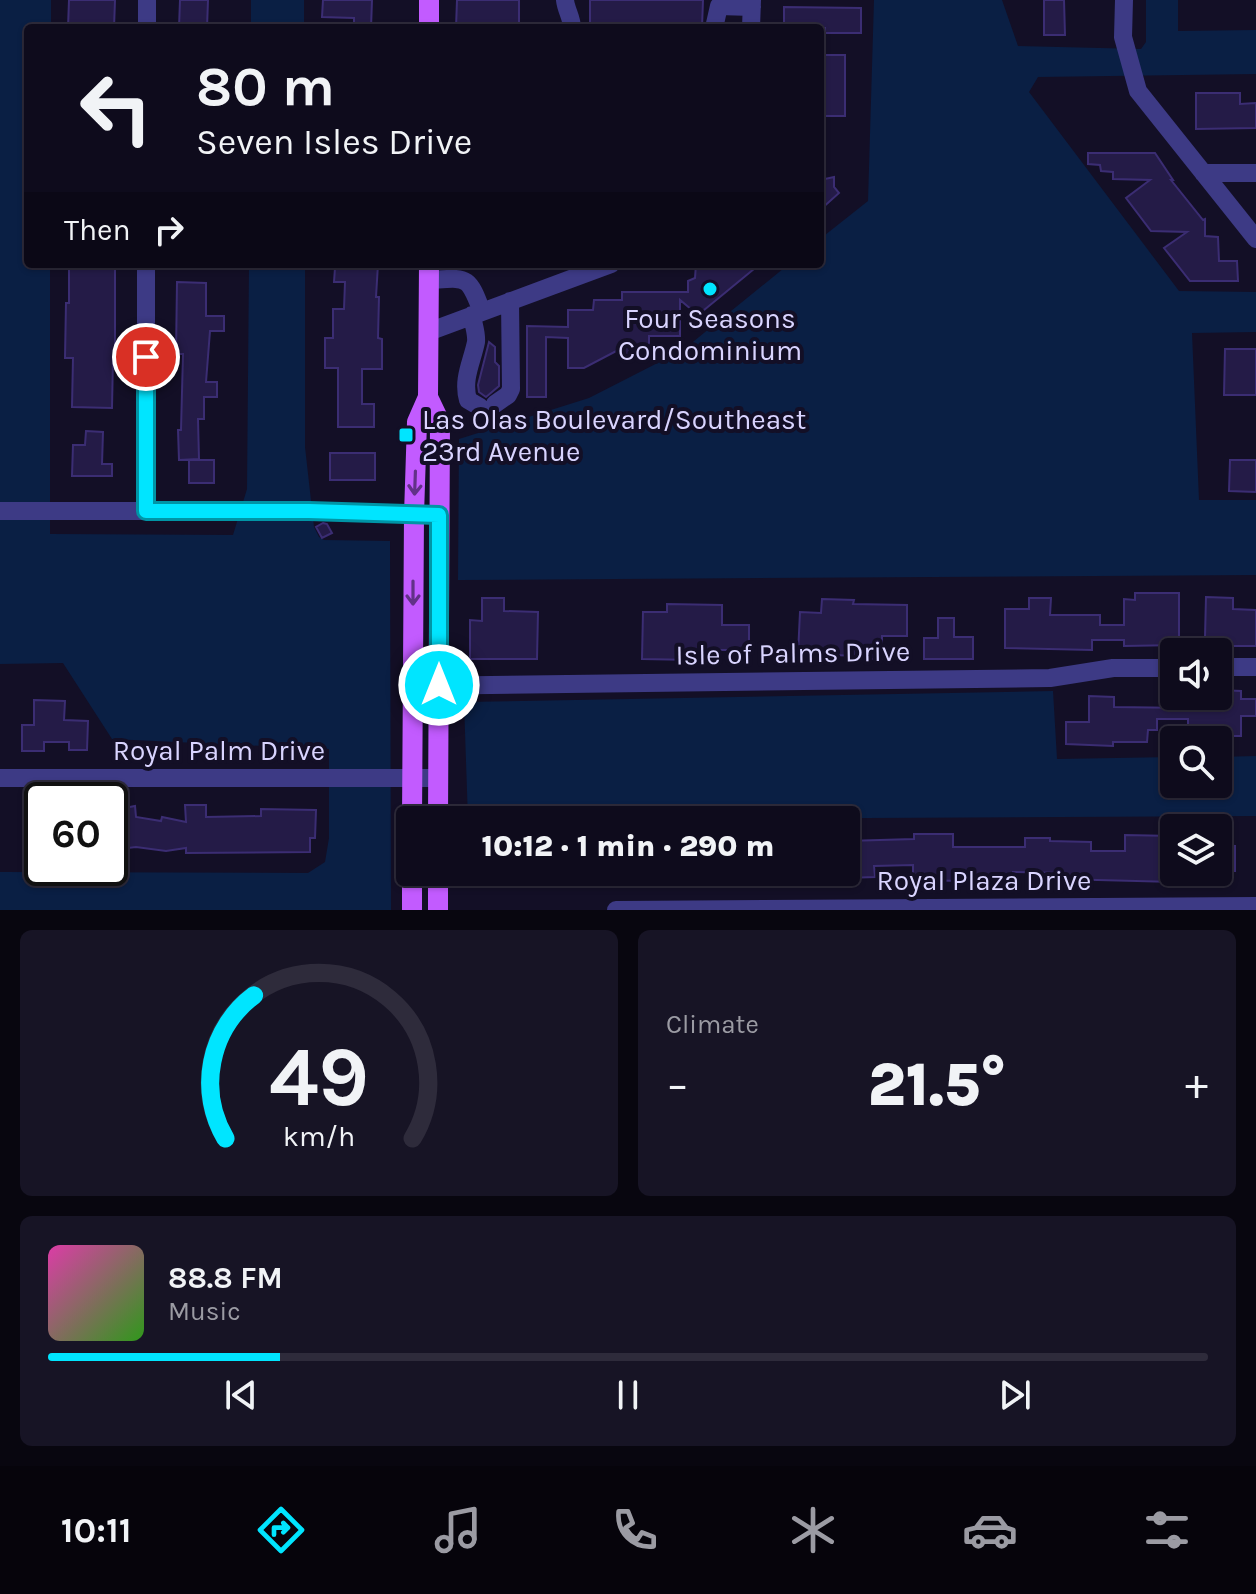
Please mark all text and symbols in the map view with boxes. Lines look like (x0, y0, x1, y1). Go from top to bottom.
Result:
text: 80 m (196, 54, 335, 119)
icon: left (64, 56, 168, 160)
text: Seven Isles Drive (196, 121, 472, 163)
icon: right (147, 208, 191, 252)
text: Then (64, 212, 131, 248)
marker: Four Seasons Condominium (701, 280, 719, 298)
place label: Four Seasons Condominium (618, 302, 802, 367)
pin (112, 323, 180, 391)
icon: arrive (124, 335, 168, 379)
place label: Las Olas Boulevard/Southeast 23rd Avenue (422, 403, 806, 468)
marker: Las Olas Boulevard/Southeast 23rd Avenue (397, 426, 415, 444)
one-way arrow (407, 469, 422, 496)
one-way arrow (405, 579, 421, 606)
street label: Isle of Palms Drive (675, 634, 911, 672)
map controls (1160, 638, 1232, 886)
button: sound (1160, 638, 1232, 710)
position arrow (397, 643, 481, 727)
button: search (1160, 726, 1232, 798)
street label: Royal Palm Drive (113, 734, 325, 767)
speed limit sign: 60 (24, 782, 128, 886)
button: layers (1160, 814, 1232, 886)
text: 10:12 · 1 min · 290 m (481, 828, 775, 864)
street label: Royal Plaza Drive (877, 864, 1091, 897)
text: Climate (666, 1009, 759, 1040)
text: 49 (269, 1029, 369, 1126)
text: 21.5° (868, 1050, 1006, 1120)
text: − (666, 1059, 689, 1110)
text: + (1185, 1059, 1208, 1110)
text: km/h (283, 1120, 355, 1153)
text: 88.8 FM (168, 1260, 283, 1296)
text: Music (168, 1296, 241, 1327)
icon: previous (219, 1373, 263, 1417)
icon: pause (606, 1373, 650, 1417)
icon: next (993, 1373, 1037, 1417)
icon: directions (253, 1502, 309, 1558)
icon: music (430, 1502, 486, 1558)
icon: phone (607, 1502, 663, 1558)
icon: climate (785, 1502, 841, 1558)
icon: car (962, 1502, 1018, 1558)
icon: filters (1139, 1502, 1195, 1558)
text: 10:11 (61, 1509, 132, 1551)

